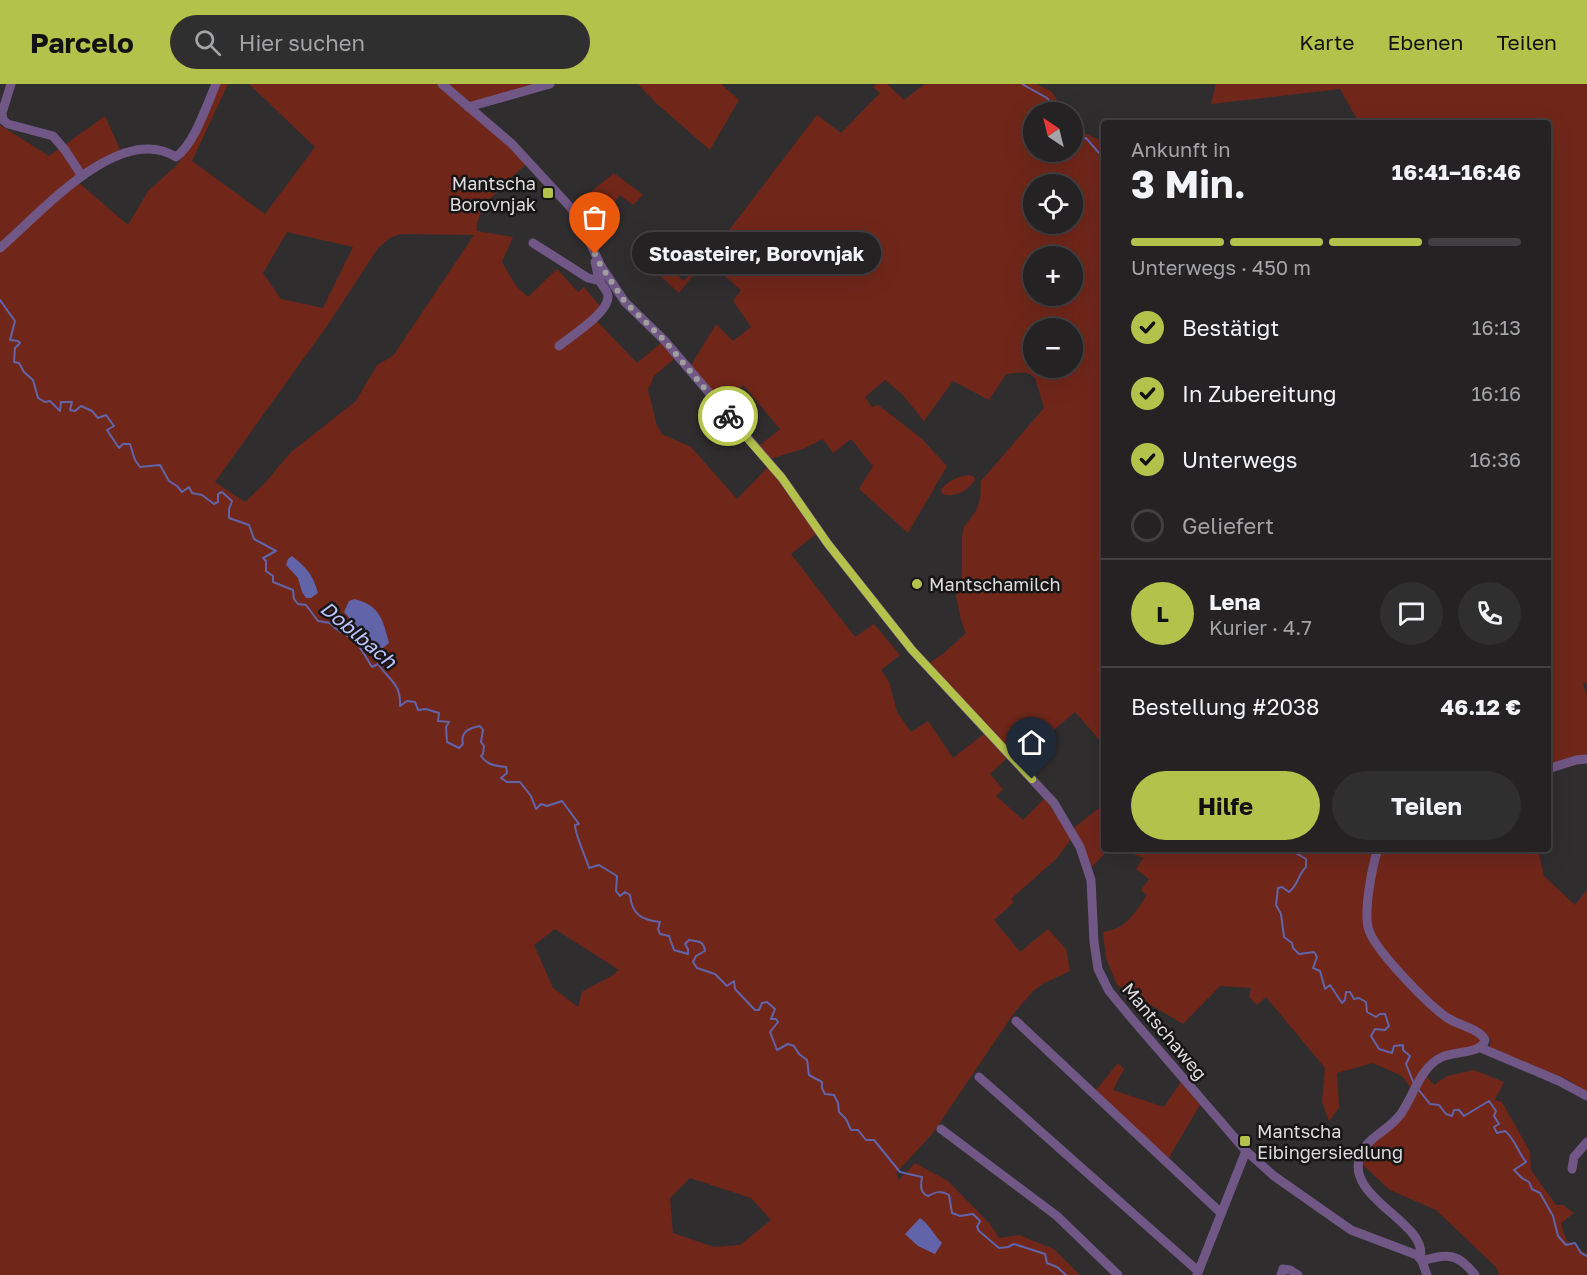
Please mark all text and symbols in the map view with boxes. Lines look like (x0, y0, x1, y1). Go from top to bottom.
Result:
search box (170, 15, 590, 69)
text: Parcelo (30, 26, 134, 59)
icon: search (191, 26, 224, 59)
text: Hier suchen (239, 29, 365, 56)
text: Karte (1299, 29, 1355, 55)
text: Ebenen (1388, 29, 1463, 55)
text: Teilen (1496, 29, 1557, 55)
north arrow (1023, 102, 1083, 162)
map controls (1023, 102, 1083, 378)
text: Ankunft in (1131, 137, 1231, 161)
text: 16:41–16:46 (1392, 158, 1521, 185)
text: 3 Min. (1131, 160, 1246, 207)
place label: Mantscha Borovnjak (450, 172, 536, 215)
button: locate (1023, 174, 1083, 234)
marker: Mantscha Borovnjak (541, 186, 555, 200)
pin (569, 192, 620, 254)
icon: bag (578, 201, 611, 234)
callout: Stoasteirer, Borovnjak (631, 233, 880, 275)
text: Stoasteirer, Borovnjak (649, 241, 864, 265)
button: + (1023, 246, 1083, 306)
text: Unterwegs · 450 m (1131, 255, 1311, 279)
icon: check (1131, 311, 1164, 344)
text: Bestätigt (1182, 314, 1279, 341)
text: 16:13 (1472, 315, 1521, 339)
button: − (1023, 318, 1083, 378)
icon: check (1131, 377, 1164, 410)
text: In Zubereitung (1182, 380, 1337, 407)
text: 16:16 (1471, 381, 1521, 405)
courier (698, 386, 758, 446)
icon: bike (712, 400, 745, 433)
icon: check (1131, 443, 1164, 476)
text: Unterwegs (1182, 446, 1298, 473)
text: 16:36 (1469, 447, 1521, 471)
text: Geliefert (1182, 512, 1274, 539)
place label: Mantschamilch (929, 573, 1061, 595)
marker: Mantschamilch (910, 577, 924, 591)
button: chat (1380, 582, 1443, 645)
button: phone (1458, 582, 1521, 645)
text: Lena (1209, 588, 1261, 615)
water label: Doblbach (316, 595, 402, 673)
text: L (1156, 600, 1169, 627)
text: Kurier · 4.7 (1209, 615, 1312, 639)
text: Bestellung #2038 (1131, 693, 1319, 720)
text: 46.12 € (1440, 693, 1521, 720)
pin (1006, 717, 1057, 779)
icon: home (1015, 726, 1048, 759)
button: Hilfe (1131, 771, 1320, 840)
button: Teilen (1332, 771, 1521, 840)
street label: Mantschaweg (1118, 978, 1212, 1084)
place label: Mantscha Eibingersiedlung (1257, 1120, 1403, 1163)
marker: Mantscha Eibingersiedlung (1238, 1134, 1252, 1148)

